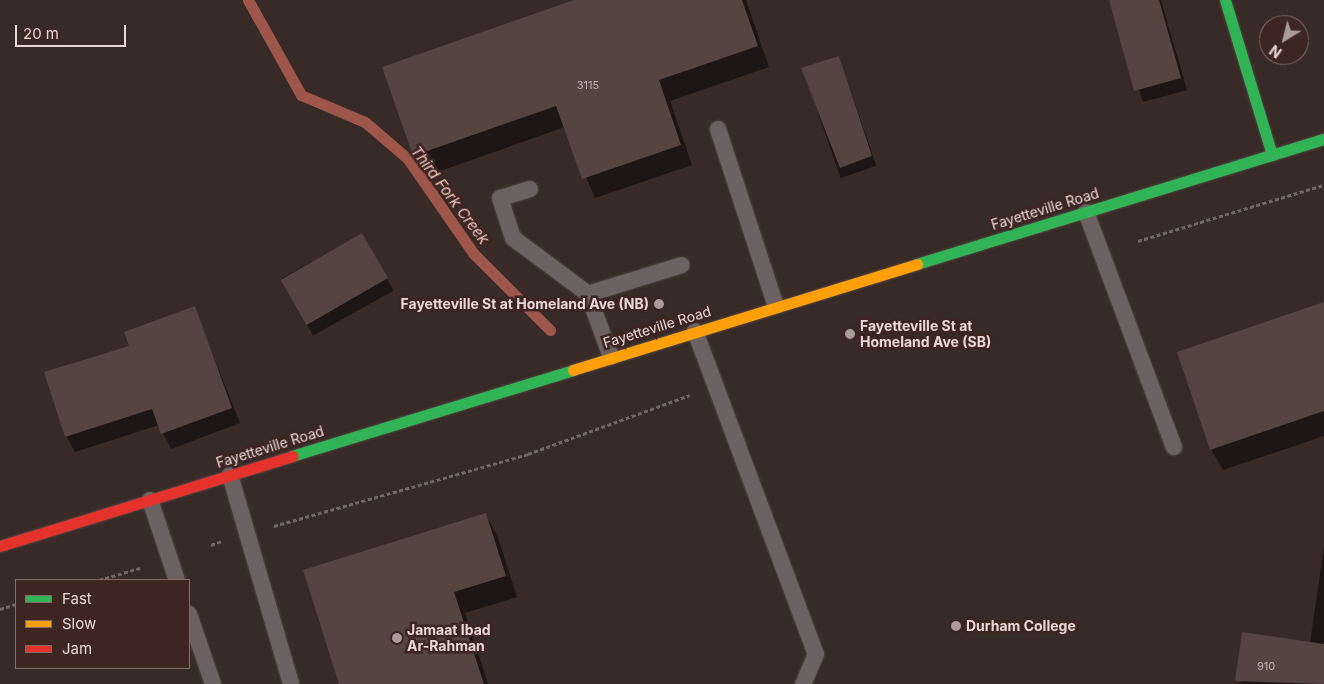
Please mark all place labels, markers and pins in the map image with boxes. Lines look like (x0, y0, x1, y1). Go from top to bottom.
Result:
place label: Fayetteville St at Homeland Ave (NB) (401, 296, 649, 312)
marker: Fayetteville St at Homeland Ave (NB) (653, 298, 665, 310)
place label: Fayetteville St at Homeland Ave (SB) (860, 318, 991, 351)
marker: Fayetteville St at Homeland Ave (SB) (844, 328, 856, 340)
place label: Durham College (966, 618, 1076, 634)
marker: Durham College (950, 620, 962, 632)
place label: Jamaat Ibad Ar-Rahman (407, 622, 491, 654)
marker: Jamaat Ibad Ar-Rahman (391, 632, 403, 644)

